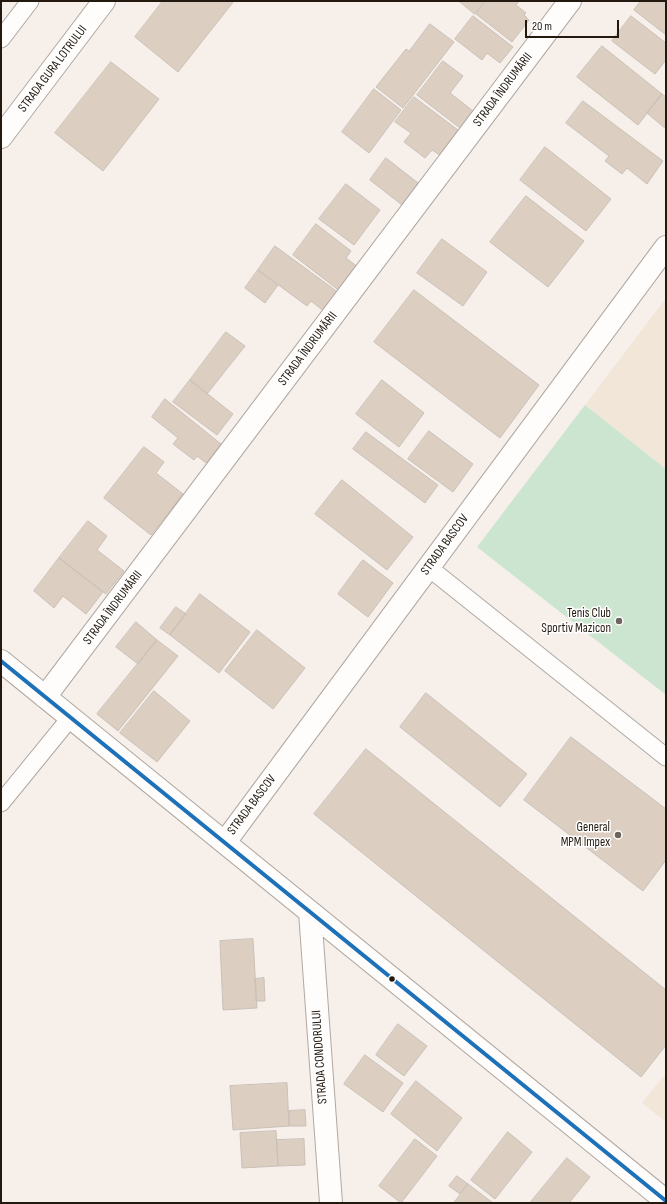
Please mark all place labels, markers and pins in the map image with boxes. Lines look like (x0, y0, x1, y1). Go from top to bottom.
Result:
place label: Tenis Club Sportiv Mazicon (541, 606, 611, 637)
marker: Tenis Club Sportiv Mazicon (614, 616, 624, 626)
place label: General MPM Impex (561, 820, 610, 851)
marker: General MPM Impex (613, 830, 623, 840)
unlabelled marker (387, 974, 397, 984)

